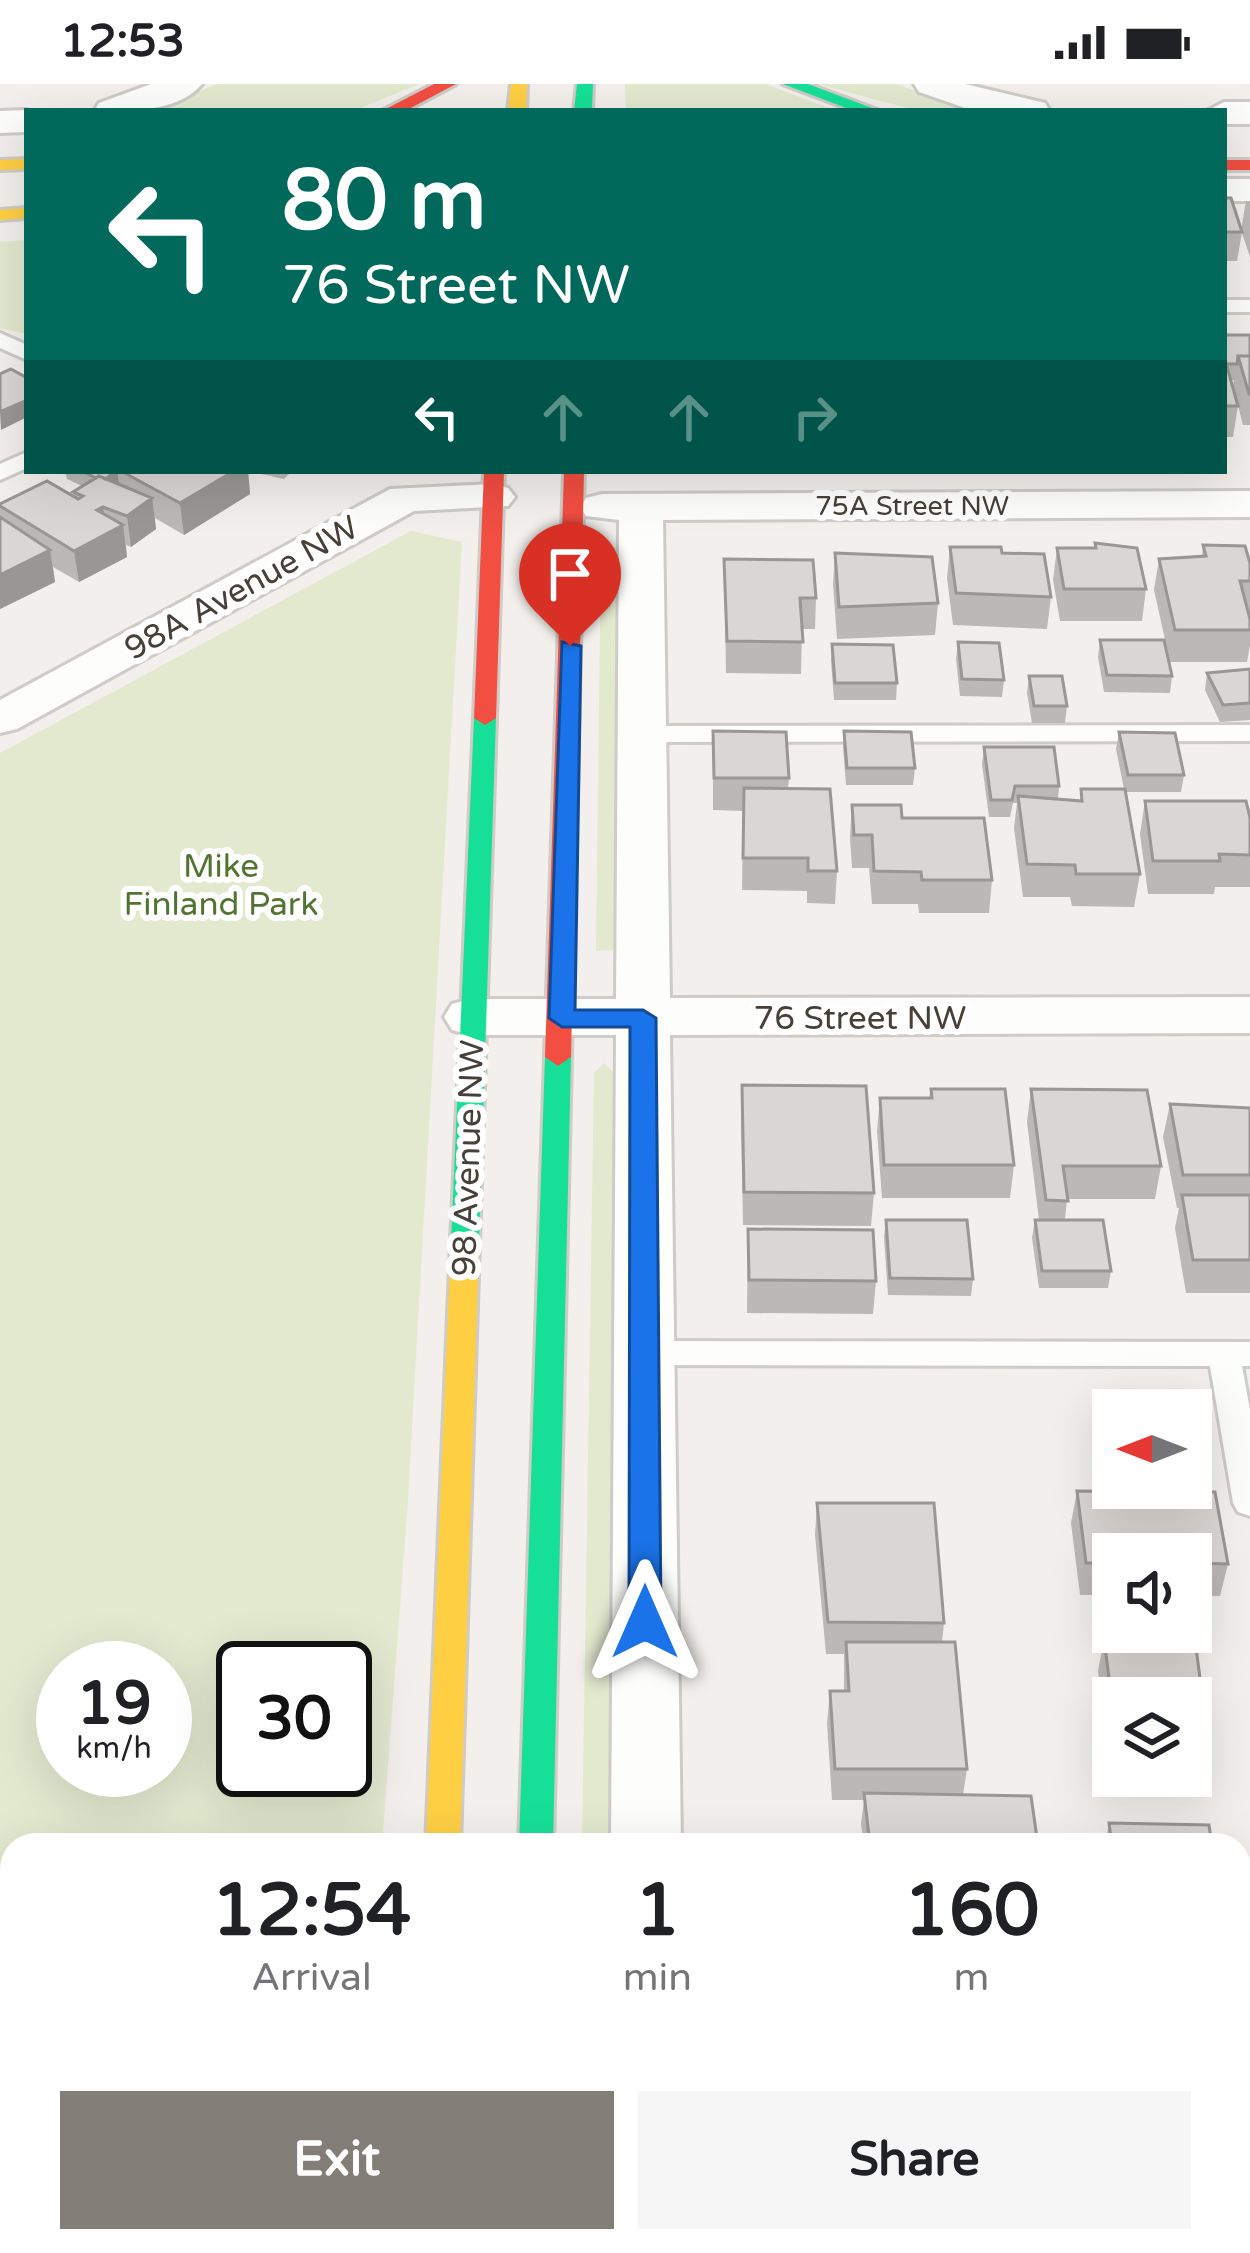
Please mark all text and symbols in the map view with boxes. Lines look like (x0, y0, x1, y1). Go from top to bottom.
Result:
text: 12:53 (60, 15, 185, 69)
text: 80 m (282, 151, 486, 252)
icon: left (84, 156, 240, 312)
text: 76 Street NW (282, 253, 630, 318)
icon: left (404, 384, 470, 450)
icon: ahead (530, 384, 596, 450)
icon: ahead (656, 384, 722, 450)
icon: right (782, 384, 848, 450)
street label: 75A Street NW (815, 490, 1009, 523)
street label: 98A Avenue NW (118, 508, 365, 669)
pin (519, 523, 621, 646)
icon: arrive (537, 541, 603, 607)
park label: Mike Finland Park (124, 847, 318, 924)
street label: 76 Street NW (754, 999, 966, 1038)
street label: 98 Avenue NW (445, 1039, 492, 1277)
north arrow (1092, 1389, 1212, 1509)
map controls (1092, 1389, 1212, 1797)
button: sound (1092, 1533, 1212, 1653)
position arrow (582, 1559, 708, 1685)
speed limit sign: 30 (216, 1641, 372, 1797)
text: 19 (76, 1668, 152, 1740)
button: layers (1092, 1677, 1212, 1797)
text: km/h (76, 1730, 152, 1767)
text: 12:54 (212, 1868, 411, 1955)
text: 1 (635, 1868, 680, 1955)
text: 160 (904, 1868, 1039, 1955)
text: Arrival (251, 1954, 372, 2001)
text: min (623, 1954, 692, 2001)
text: m (954, 1954, 989, 2001)
button: Exit (60, 2091, 614, 2229)
button: Share (638, 2091, 1191, 2229)

